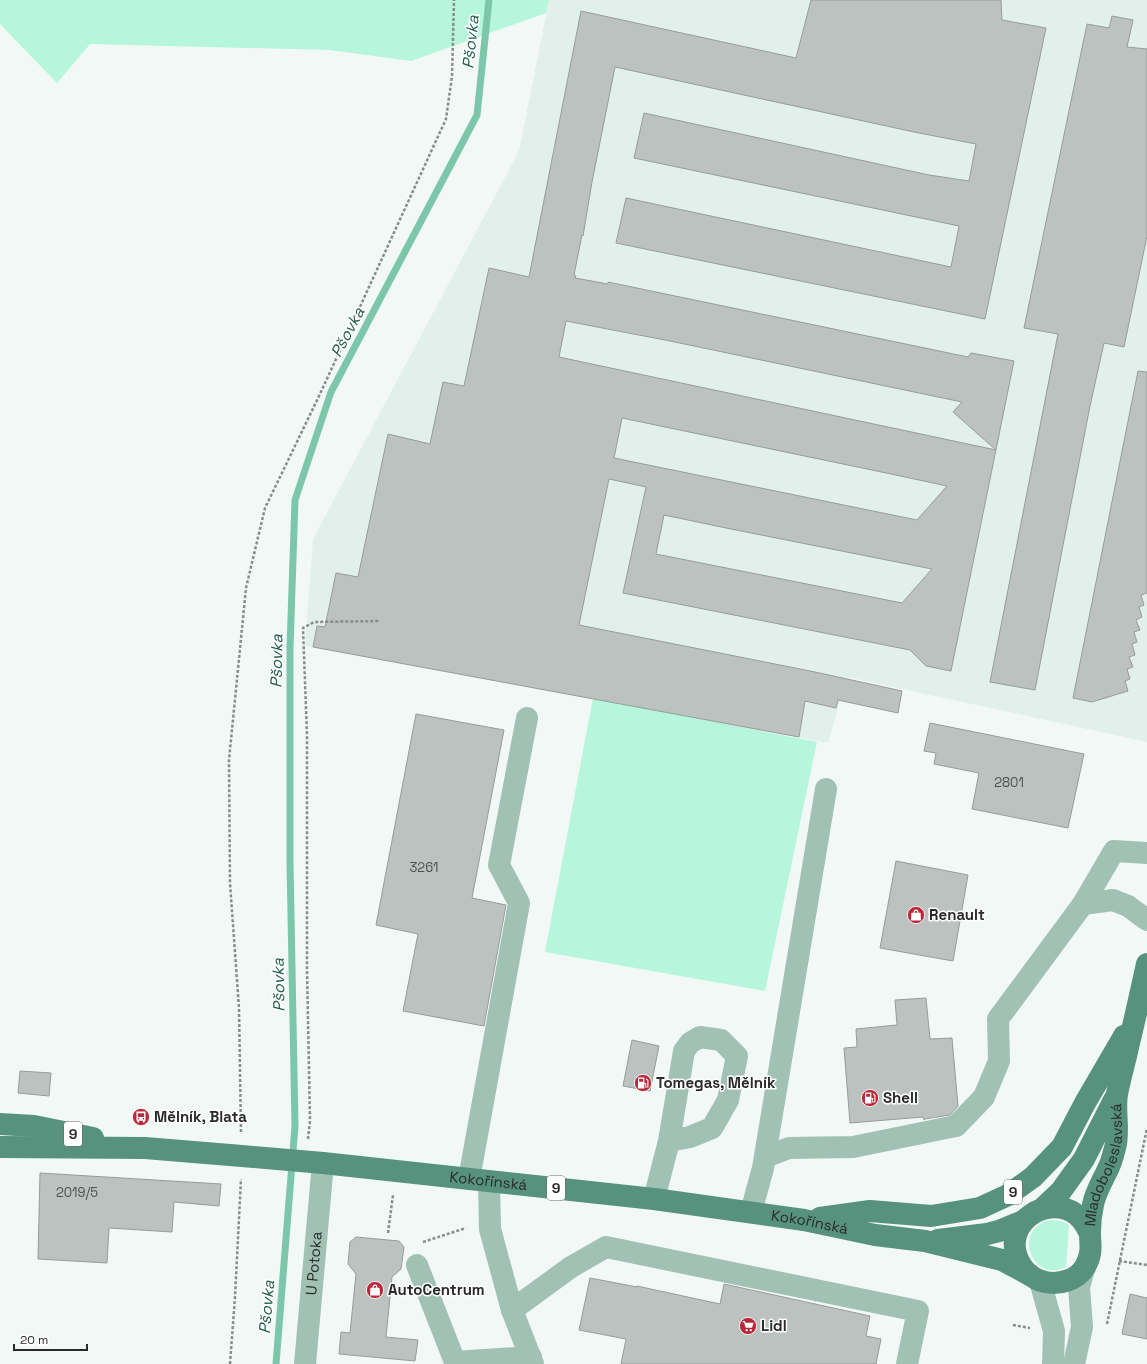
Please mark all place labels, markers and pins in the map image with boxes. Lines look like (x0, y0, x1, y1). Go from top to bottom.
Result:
shop icon: Renault (906, 905, 926, 925)
place label: Renault (929, 905, 985, 924)
fuel station icon: Tomegas, Mělník (633, 1073, 653, 1093)
place label: Tomegas, Mělník (656, 1073, 776, 1092)
fuel station icon: Shell (860, 1088, 880, 1108)
place label: Shell (883, 1088, 918, 1107)
bus stop icon: Mělník, Blata (131, 1107, 151, 1127)
place label: Mělník, Blata (154, 1107, 247, 1126)
shop icon: AutoCentrum (365, 1280, 385, 1300)
place label: AutoCentrum (388, 1280, 485, 1299)
supermarket icon: Lidl (738, 1316, 758, 1336)
place label: Lidl (761, 1316, 787, 1335)

